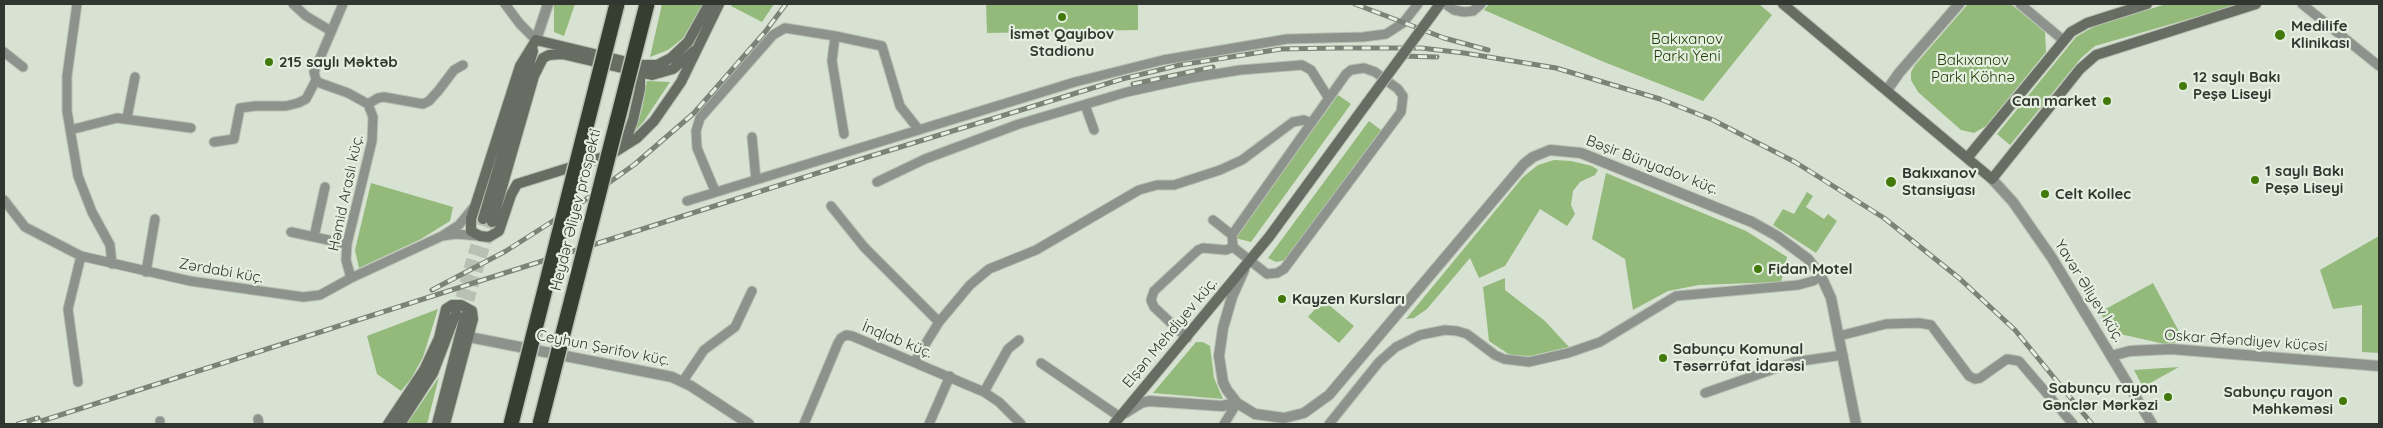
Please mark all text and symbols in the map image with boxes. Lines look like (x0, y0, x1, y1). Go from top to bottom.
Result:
marker: İsmət Qayıbov Stadionu (1056, 11, 1068, 23)
place label: Medilife Klinikası (2291, 17, 2350, 52)
place label: İsmət Qayıbov Stadionu (1010, 25, 1114, 60)
marker: Medilife Klinikası (2273, 28, 2287, 42)
park label: Bakıxanov Parkı Yeni (1651, 30, 1723, 65)
park label: Bakıxanov Parkı Köhnə (1931, 51, 2015, 86)
place label: 215 saylı Məktəb (279, 53, 398, 71)
marker: 215 saylı Məktəb (263, 56, 275, 68)
place label: 12 saylı Bakı Peşə Liseyi (2193, 68, 2280, 103)
marker: 12 saylı Bakı Peşə Liseyi (2177, 80, 2189, 92)
place label: Can market (2012, 92, 2097, 110)
marker: Can market (2101, 95, 2113, 107)
street label: Heydər Əliyev prospekti (547, 127, 605, 293)
street label: Bəşir Bünyadov küç. (1583, 132, 1721, 198)
street label: Həmid Araslı küç. (325, 133, 367, 253)
place label: 1 saylı Bakı Peşə Liseyi (2265, 162, 2344, 197)
place label: Bakıxanov Stansiyası (1902, 164, 1977, 199)
marker: 1 saylı Bakı Peşə Liseyi (2249, 174, 2261, 186)
marker: Bakıxanov Stansiyası (1884, 175, 1898, 189)
place label: Celt Kollec (2055, 185, 2131, 203)
marker: Celt Kollec (2039, 188, 2051, 200)
street label: Yavər Əliyev küç. (2050, 237, 2128, 345)
street label: Zərdabi küç. (178, 255, 264, 287)
place label: Fidan Motel (1768, 260, 1853, 278)
marker: Fidan Motel (1752, 263, 1764, 275)
street label: Elşən Mehdiyev küç. (1119, 274, 1221, 392)
place label: Kayzen Kursları (1292, 290, 1405, 308)
marker: Kayzen Kursları (1276, 293, 1288, 305)
street label: İnqlab küç. (859, 318, 935, 362)
street label: Ceyhun Şərifov küç. (535, 326, 671, 370)
street label: Oskar Əfəndiyev küçəsi (2164, 326, 2328, 356)
place label: Sabunçu Komunal Təsərrüfat İdarəsi (1673, 340, 1805, 375)
marker: Sabunçu Komunal Təsərrüfat İdarəsi (1657, 352, 1669, 364)
place label: Sabunçu rayon Gənclər Mərkəzi (2043, 379, 2158, 414)
place label: Sabunçu rayon Məhkəməsi (2224, 383, 2333, 418)
marker: Sabunçu rayon Gənclər Mərkəzi (2162, 391, 2174, 403)
marker: Sabunçu rayon Məhkəməsi (2337, 395, 2349, 407)

